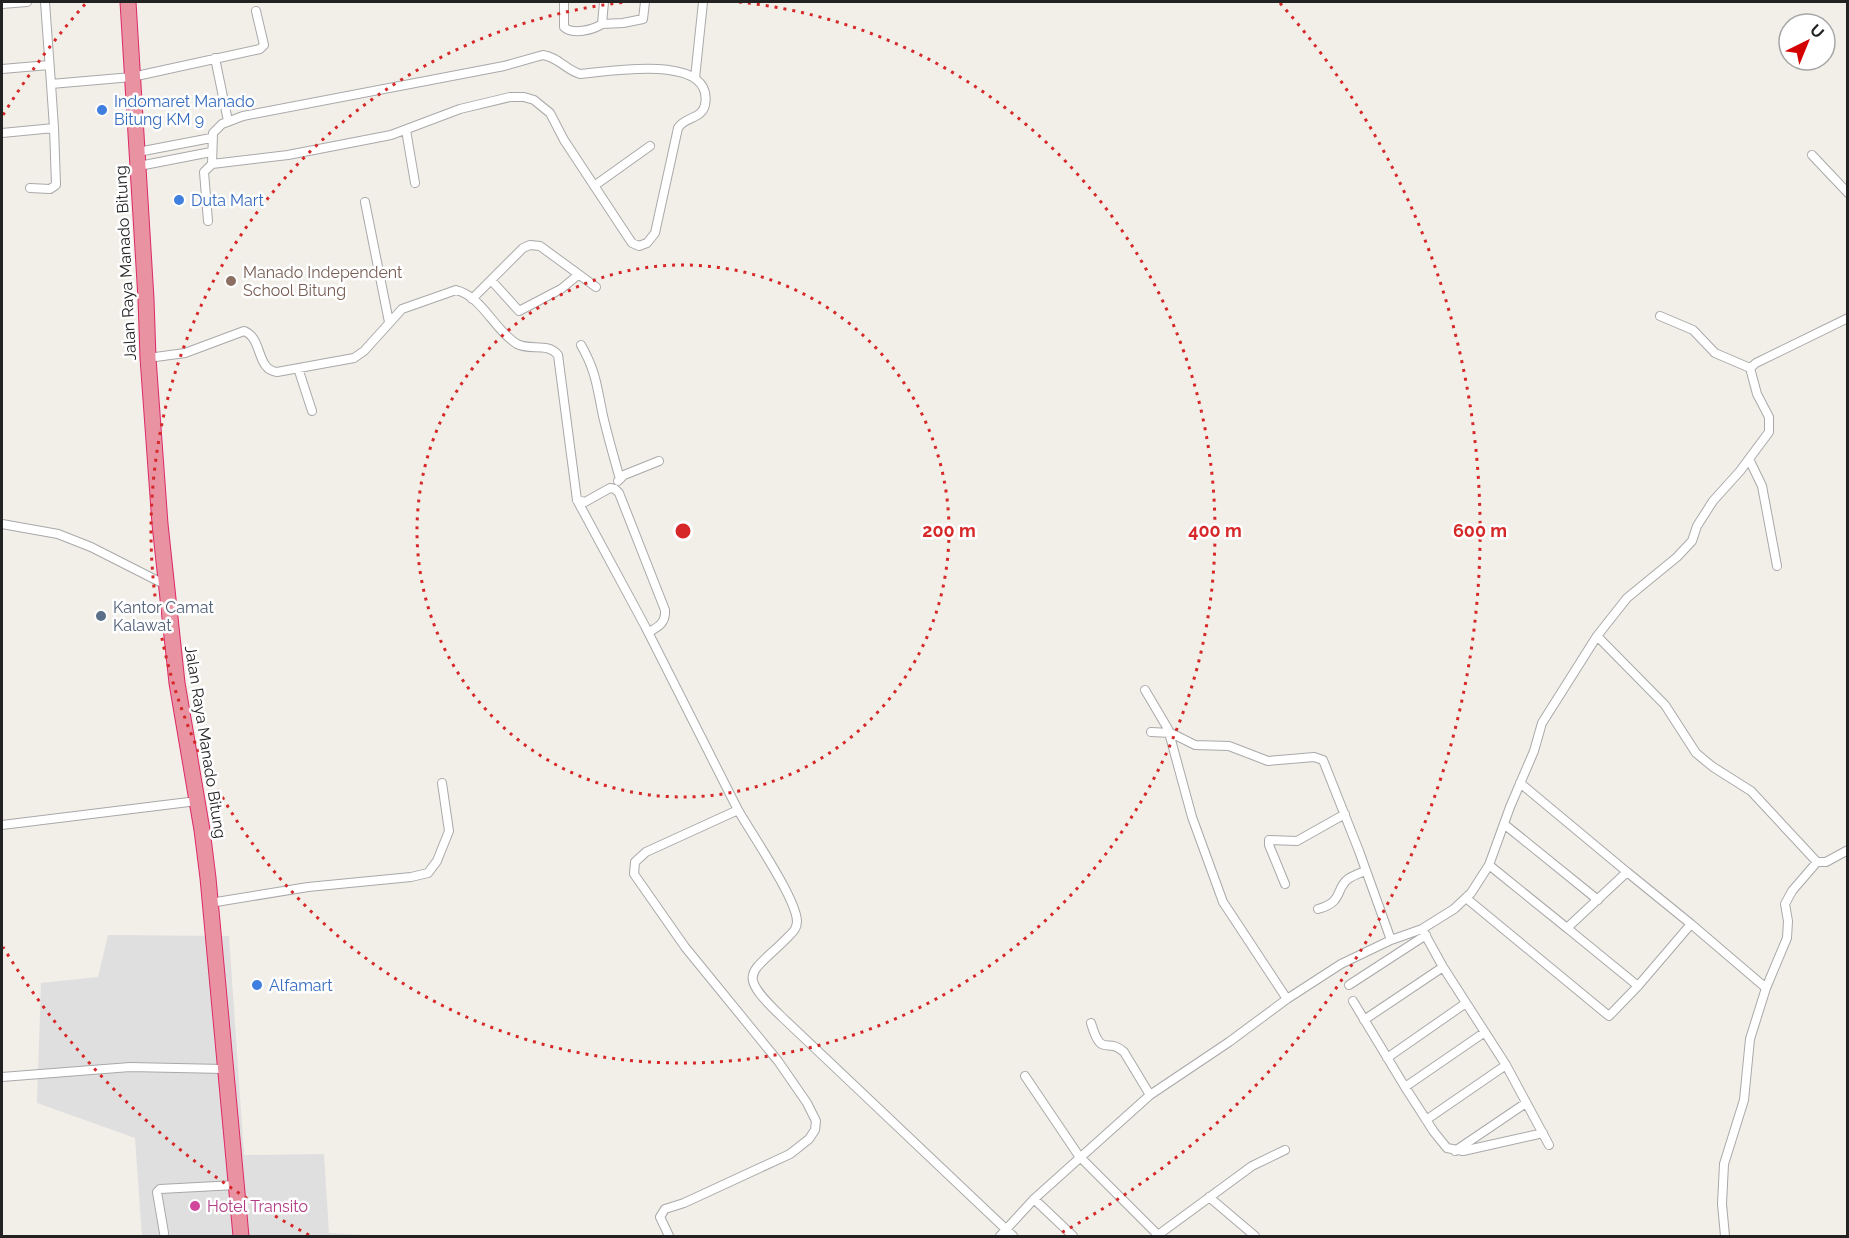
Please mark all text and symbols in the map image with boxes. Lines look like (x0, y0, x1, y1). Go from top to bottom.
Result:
north arrow (1777, 12, 1837, 72)
text: U (1806, 20, 1828, 42)
place label: Indomaret Manado Bitung KM 9 (114, 92, 255, 129)
marker: Indomaret Manado Bitung KM 9 (95, 103, 109, 117)
street label: Jalan Raya Manado Bitung (111, 165, 140, 361)
place label: Duta Mart (191, 191, 264, 210)
marker: Duta Mart (172, 193, 186, 207)
place label: Manado Independent School Bitung (243, 263, 403, 300)
marker: Manado Independent School Bitung (224, 274, 238, 288)
text: 200 m (922, 520, 976, 541)
text: 400 m (1188, 520, 1242, 541)
text: 600 m (1453, 520, 1507, 541)
centre of rings (673, 521, 693, 541)
place label: Kantor Camat Kalawat (113, 598, 214, 635)
marker: Kantor Camat Kalawat (94, 609, 108, 623)
street label: Jalan Raya Manado Bitung (181, 644, 230, 840)
place label: Alfamart (269, 976, 333, 995)
marker: Alfamart (250, 978, 264, 992)
place label: Hotel Transito (207, 1197, 308, 1216)
marker: Hotel Transito (188, 1199, 202, 1213)

